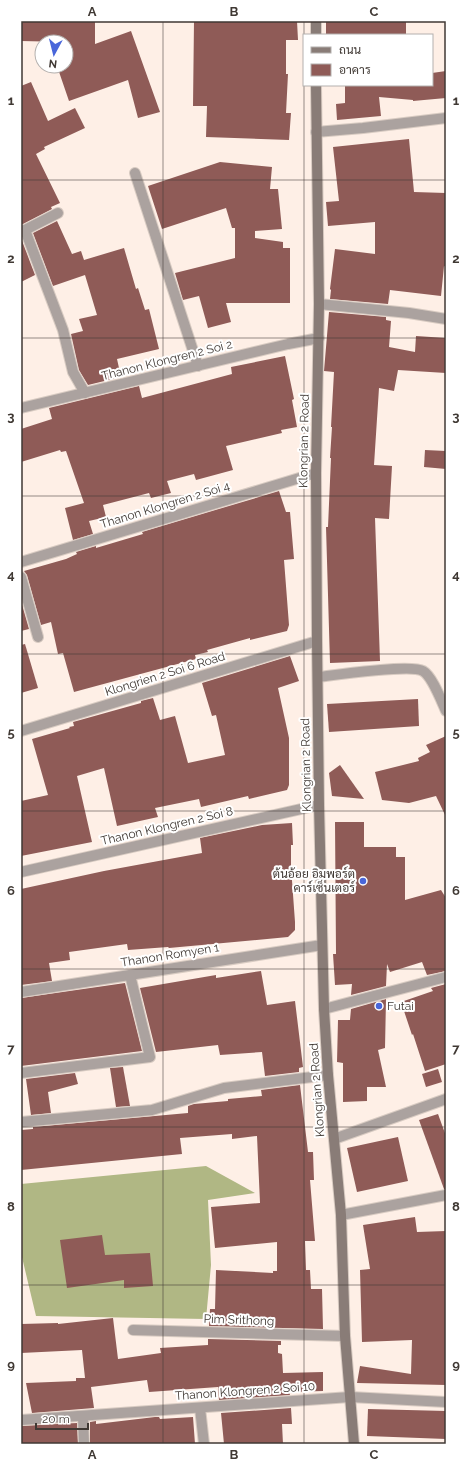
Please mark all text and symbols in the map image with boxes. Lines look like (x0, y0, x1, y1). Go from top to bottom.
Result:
text: A (88, 4, 97, 19)
text: B (230, 4, 239, 19)
text: C (370, 4, 379, 19)
north arrow (34, 34, 74, 74)
legend (303, 34, 433, 86)
text: ถนน (339, 43, 362, 57)
text: N (48, 56, 58, 70)
text: อาคาร (339, 63, 371, 77)
text: 1 (8, 93, 15, 108)
text: 1 (453, 93, 460, 108)
text: 2 (7, 251, 15, 266)
text: 2 (452, 251, 460, 266)
street label: Thanon Klongren 2 Soi 2 (100, 337, 234, 383)
street label: Klongrian 2 Road (296, 394, 312, 488)
text: 3 (7, 409, 15, 424)
text: 3 (452, 409, 460, 424)
street label: Thanon Klongren 2 Soi 4 (99, 478, 232, 531)
text: 4 (7, 567, 15, 582)
text: 4 (452, 567, 460, 582)
street label: Klongrien 2 Soi 6 Road (103, 649, 227, 699)
street label: Klongrian 2 Road (298, 718, 314, 812)
text: 5 (7, 725, 15, 740)
text: 5 (452, 725, 460, 740)
street label: Thanon Klongren 2 Soi 8 (100, 804, 234, 848)
place label: ต้นอ้อย อิมพอร์ต คาร์เซ็นเตอร์ (273, 866, 355, 895)
marker: ต้นอ้อย อิมพอร์ต คาร์เซ็นเตอร์ (358, 876, 368, 886)
text: 6 (7, 883, 15, 898)
text: 6 (452, 883, 460, 898)
street label: Thanon Romyen 1 (120, 940, 220, 970)
place label: Futai (387, 999, 414, 1013)
marker: Futai (374, 1001, 384, 1011)
text: 7 (7, 1041, 15, 1056)
text: 7 (452, 1041, 460, 1056)
street label: Klongrian 2 Road (307, 1043, 327, 1137)
text: 8 (7, 1199, 15, 1214)
text: 8 (452, 1199, 460, 1214)
street label: Pim Srithong (203, 1312, 275, 1328)
text: 9 (7, 1357, 15, 1372)
text: 9 (452, 1357, 460, 1372)
street label: Thanon Klongren 2 Soi 10 (174, 1379, 316, 1403)
scale bar (36, 1405, 88, 1431)
text: 20 m (42, 1412, 70, 1426)
text: A (88, 1447, 97, 1462)
text: B (230, 1447, 239, 1462)
text: C (370, 1447, 379, 1462)

